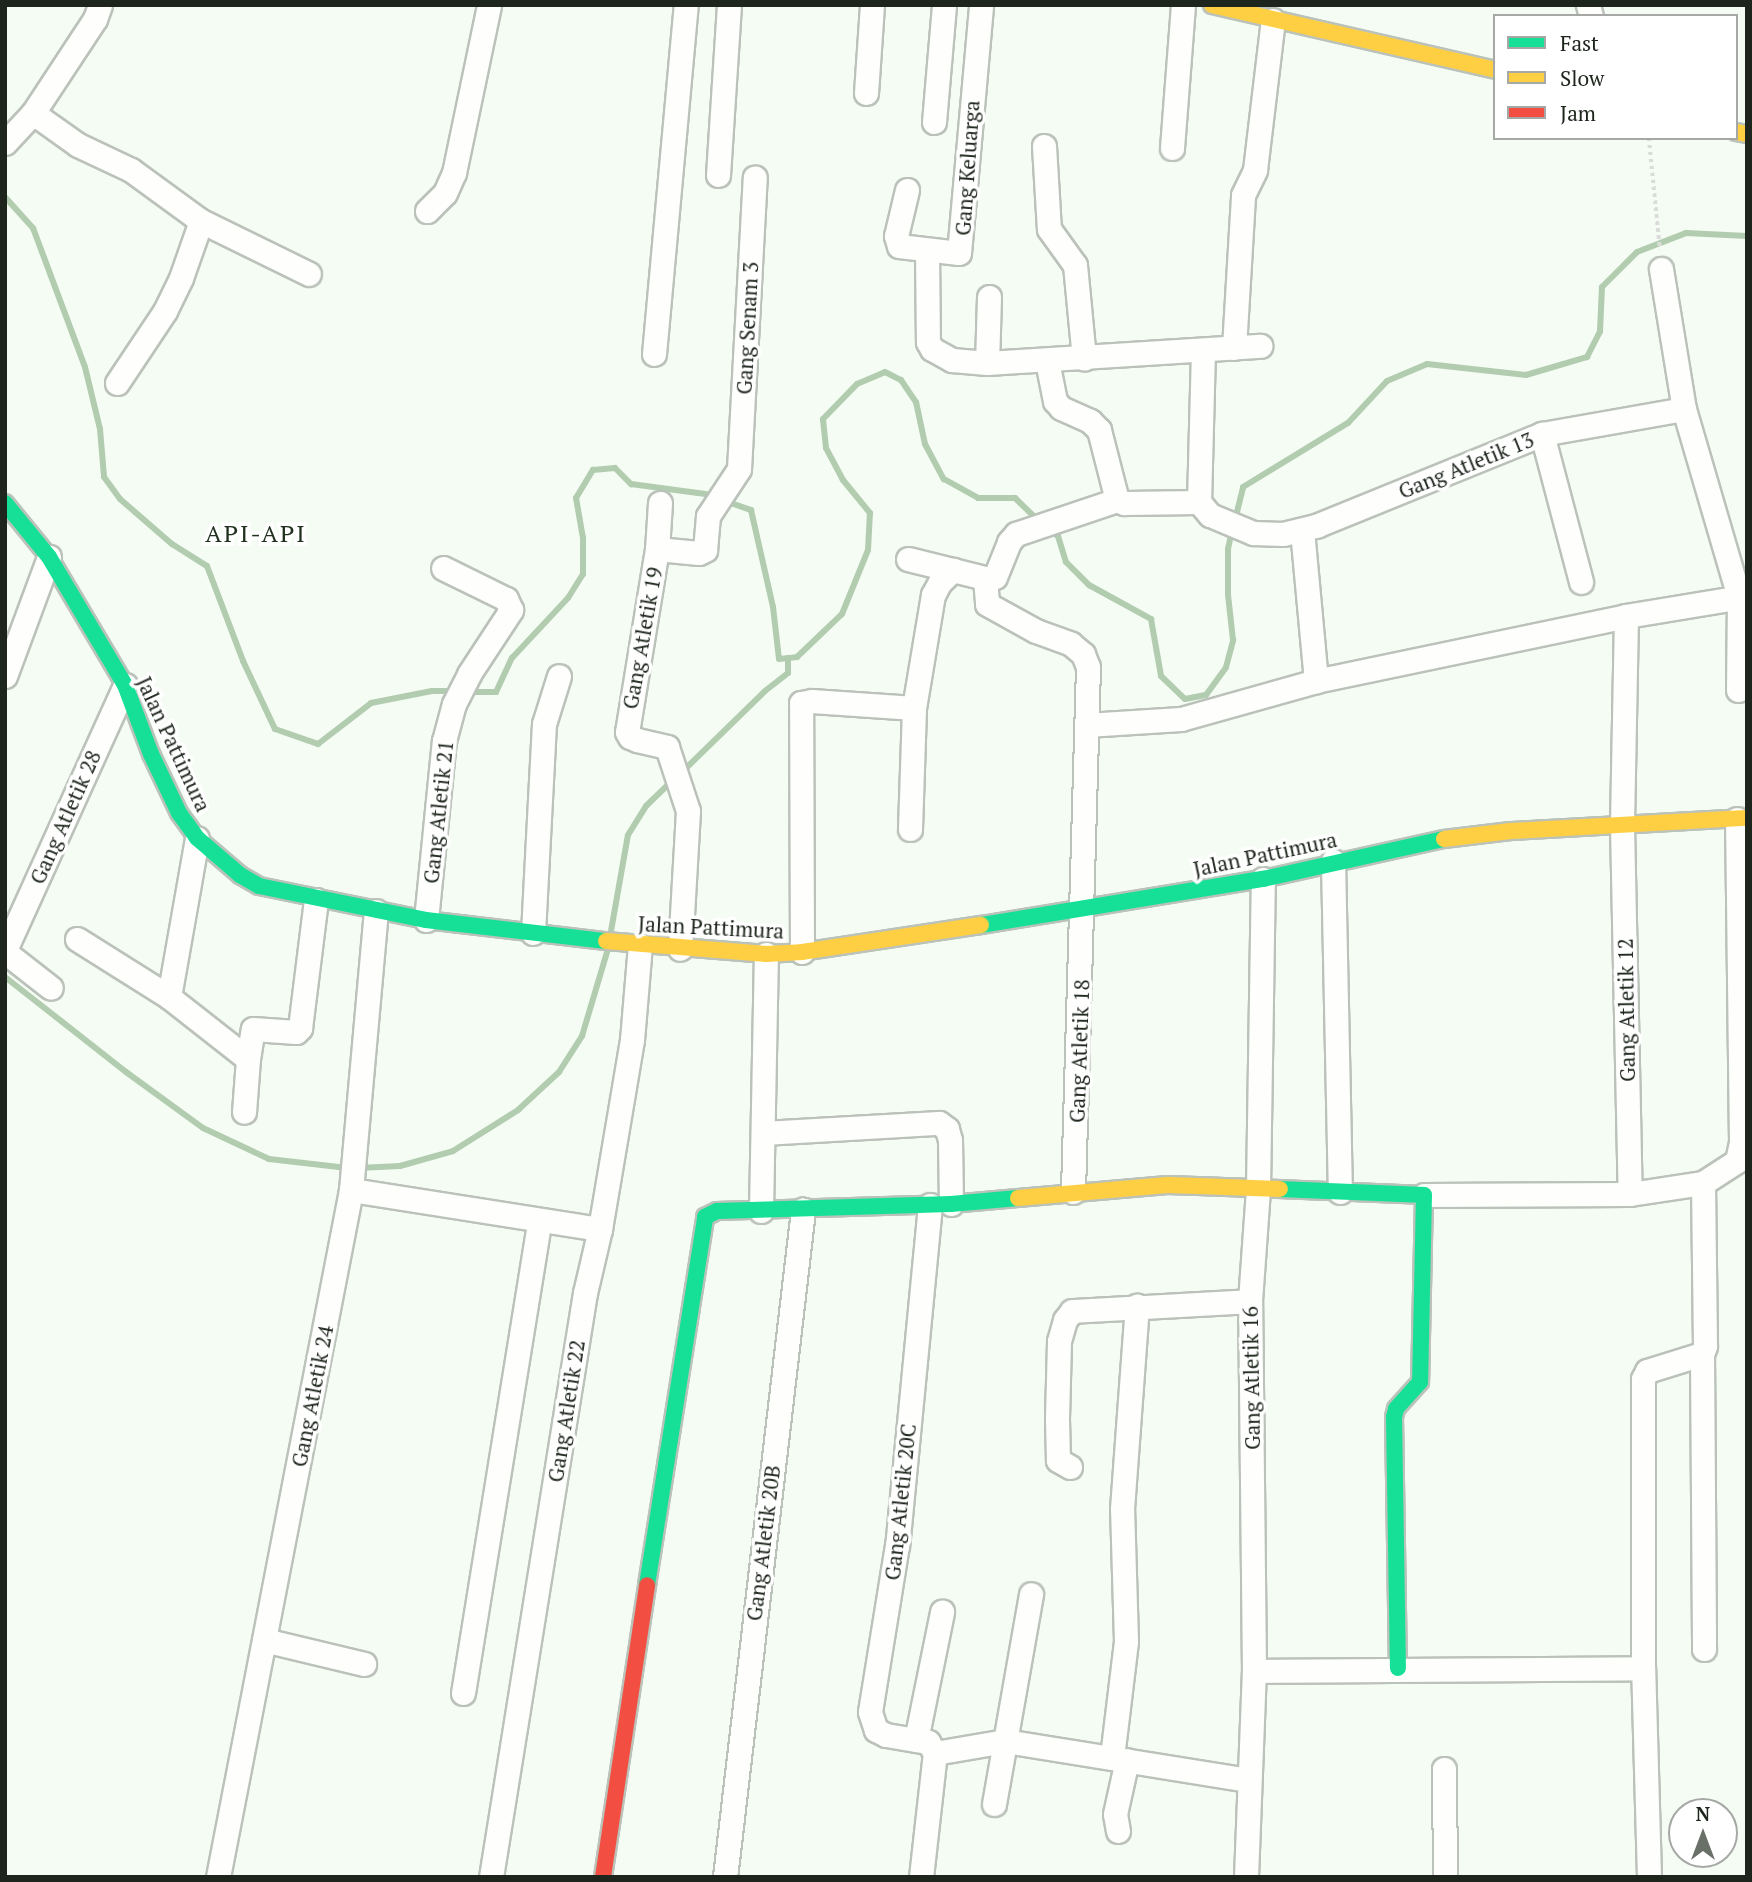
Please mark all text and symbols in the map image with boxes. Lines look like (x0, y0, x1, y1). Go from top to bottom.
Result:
legend (1493, 14, 1738, 140)
text: Fast (1560, 29, 1599, 57)
text: Slow (1560, 64, 1604, 92)
text: Jam (1560, 99, 1596, 127)
street label: Gang Keluarga (950, 100, 984, 236)
street label: Gang Senam 3 (731, 261, 763, 395)
street label: Gang Atletik 13 (1394, 426, 1538, 504)
district label: API-API (206, 520, 306, 548)
street label: Gang Atletik 19 (617, 565, 667, 711)
street label: Jalan Pattimura (132, 672, 216, 816)
street label: Gang Atletik 21 (418, 739, 458, 885)
street label: Gang Atletik 28 (24, 746, 106, 888)
street label: Jalan Pattimura (1191, 826, 1339, 882)
street label: Jalan Pattimura (637, 911, 785, 943)
street label: Gang Atletik 12 (1612, 938, 1640, 1082)
street label: Gang Atletik 18 (1064, 979, 1094, 1123)
street label: Gang Atletik 16 (1237, 1306, 1265, 1450)
street label: Gang Atletik 24 (286, 1323, 338, 1469)
street label: Gang Atletik 22 (542, 1338, 590, 1484)
street label: Gang Atletik 20C (879, 1422, 921, 1582)
street label: Gang Atletik 20B (741, 1464, 785, 1622)
north arrow (1668, 1798, 1738, 1868)
text: N (1696, 1801, 1710, 1826)

